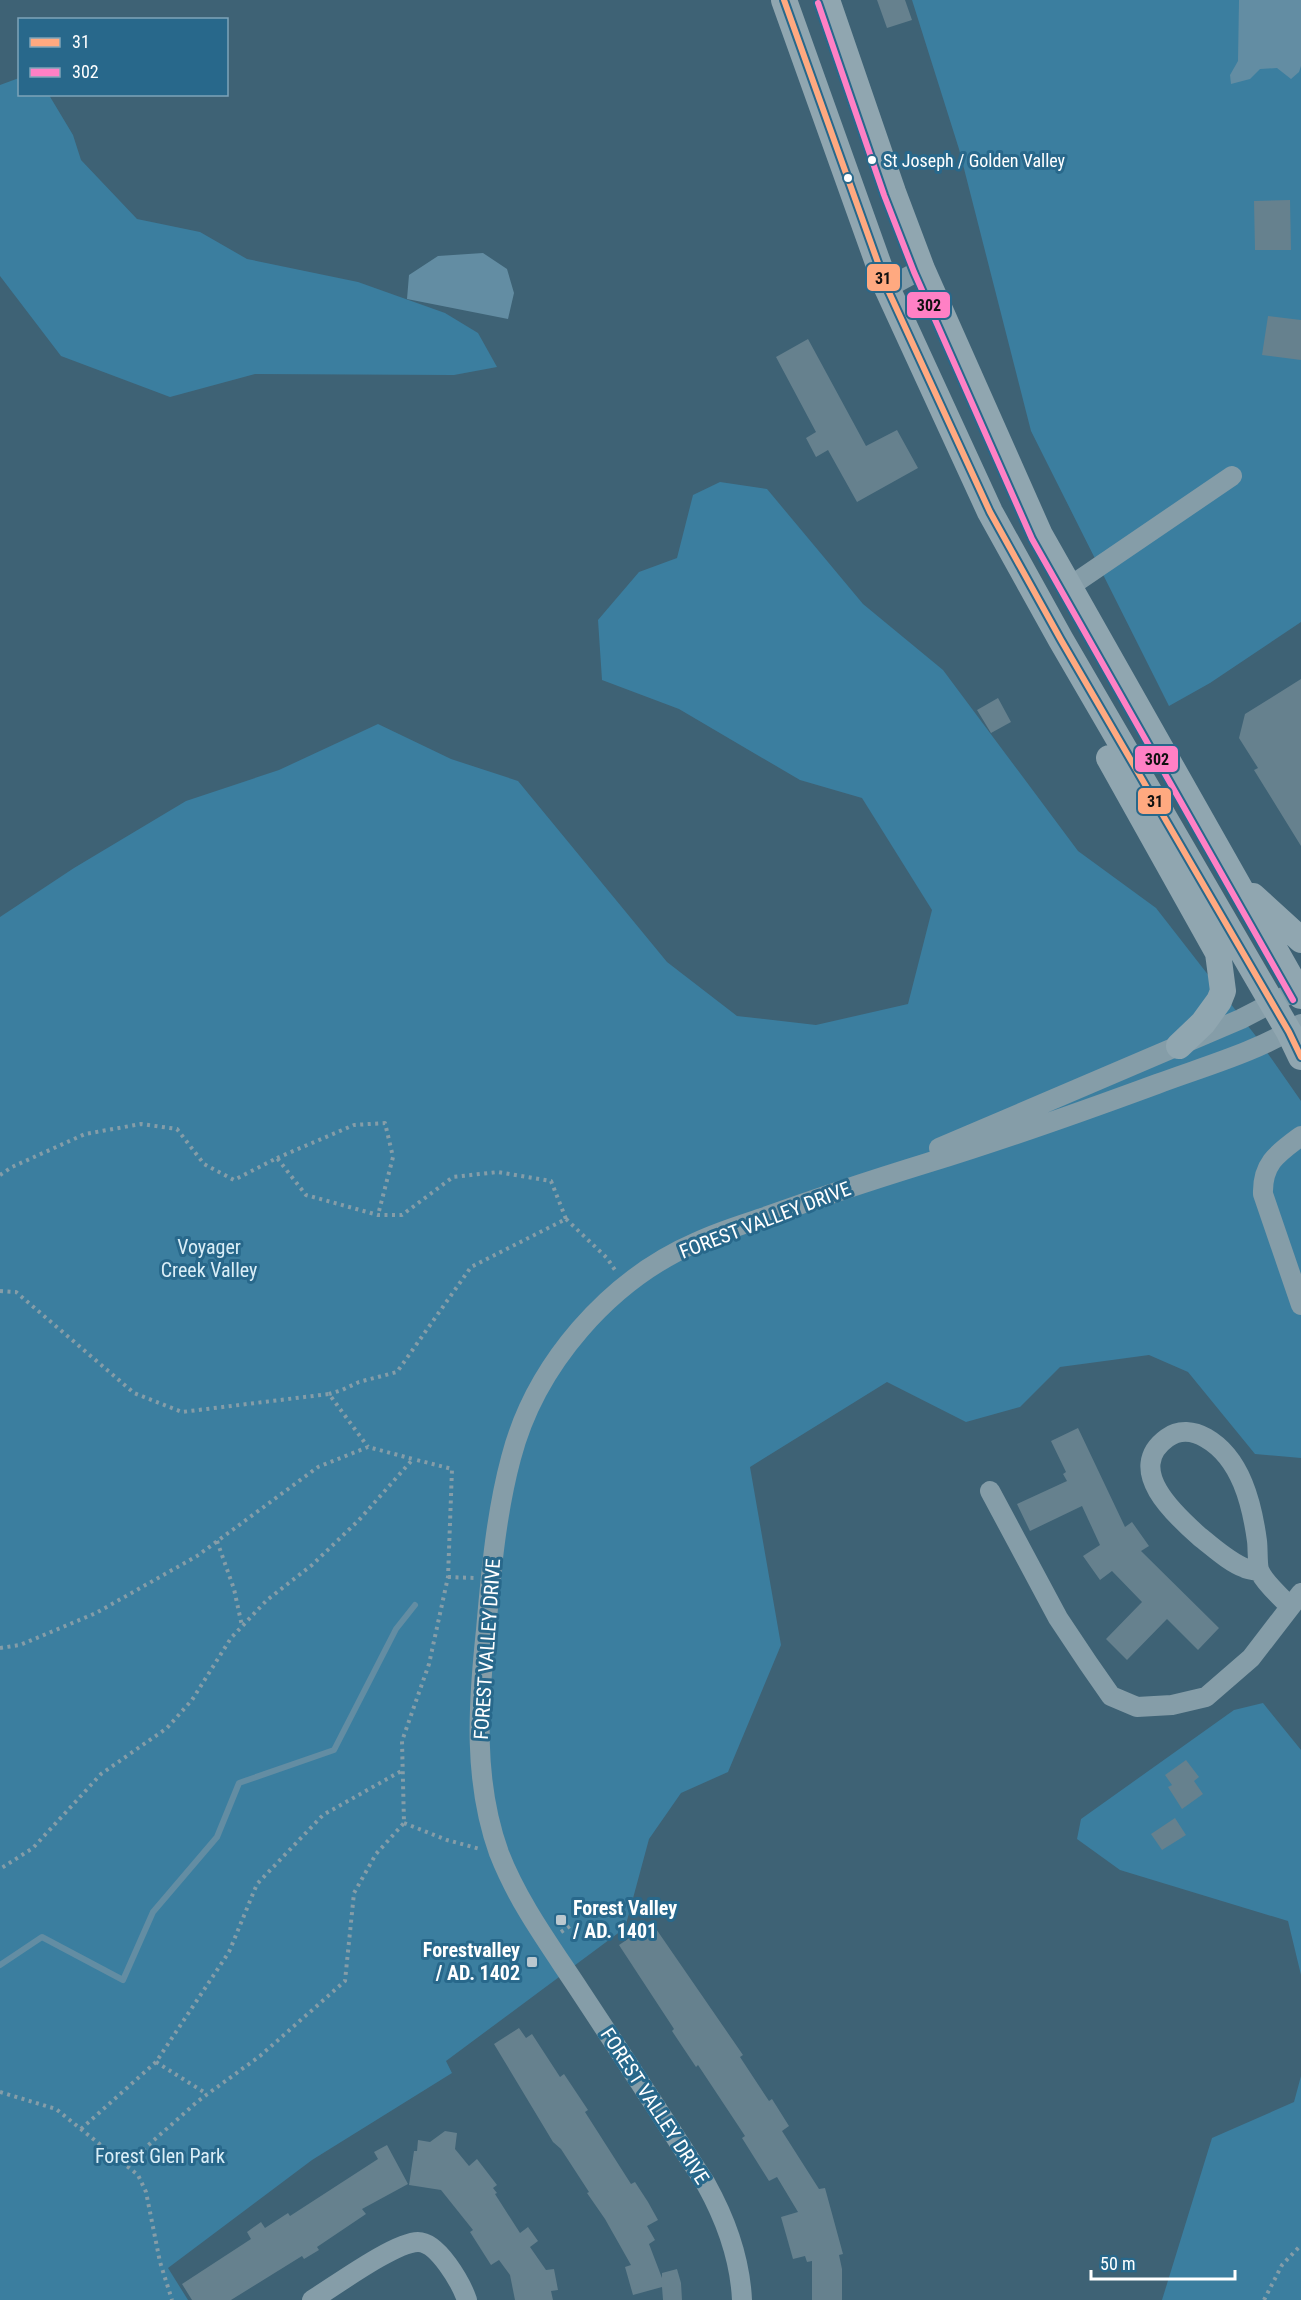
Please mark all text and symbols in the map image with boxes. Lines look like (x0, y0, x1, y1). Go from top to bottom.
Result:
legend (18, 18, 228, 96)
text: 31 (72, 31, 90, 52)
text: 302 (72, 61, 99, 82)
place label: St Joseph / Golden Valley (883, 150, 1066, 171)
marker: St Joseph / Golden Valley (866, 154, 878, 166)
unlabelled marker (842, 172, 854, 184)
line badge: 31 (866, 263, 901, 292)
text: 31 (875, 269, 891, 288)
line badge: 302 (906, 291, 951, 319)
text: 302 (917, 296, 941, 315)
line badge: 302 (1134, 745, 1179, 773)
text: 302 (1145, 750, 1169, 769)
line badge: 31 (1137, 787, 1172, 815)
text: 31 (1147, 792, 1163, 811)
street label: FOREST VALLEY DRIVE (676, 1176, 854, 1264)
park label: Voyager Creek Valley (161, 1235, 257, 1282)
street label: FOREST VALLEY DRIVE (469, 1558, 505, 1740)
place label: Forest Valley / AD. 1401 (572, 1896, 677, 1943)
marker: Forest Valley / AD. 1401 (554, 1913, 568, 1927)
place label: Forestvalley / AD. 1402 (423, 1938, 520, 1985)
marker: Forestvalley / AD. 1402 (525, 1955, 539, 1969)
street label: FOREST VALLEY DRIVE (596, 2023, 714, 2189)
park label: Forest Glen Park (95, 2144, 225, 2168)
scale bar (1091, 2243, 1235, 2281)
text: 50 m (1100, 2253, 1135, 2274)

